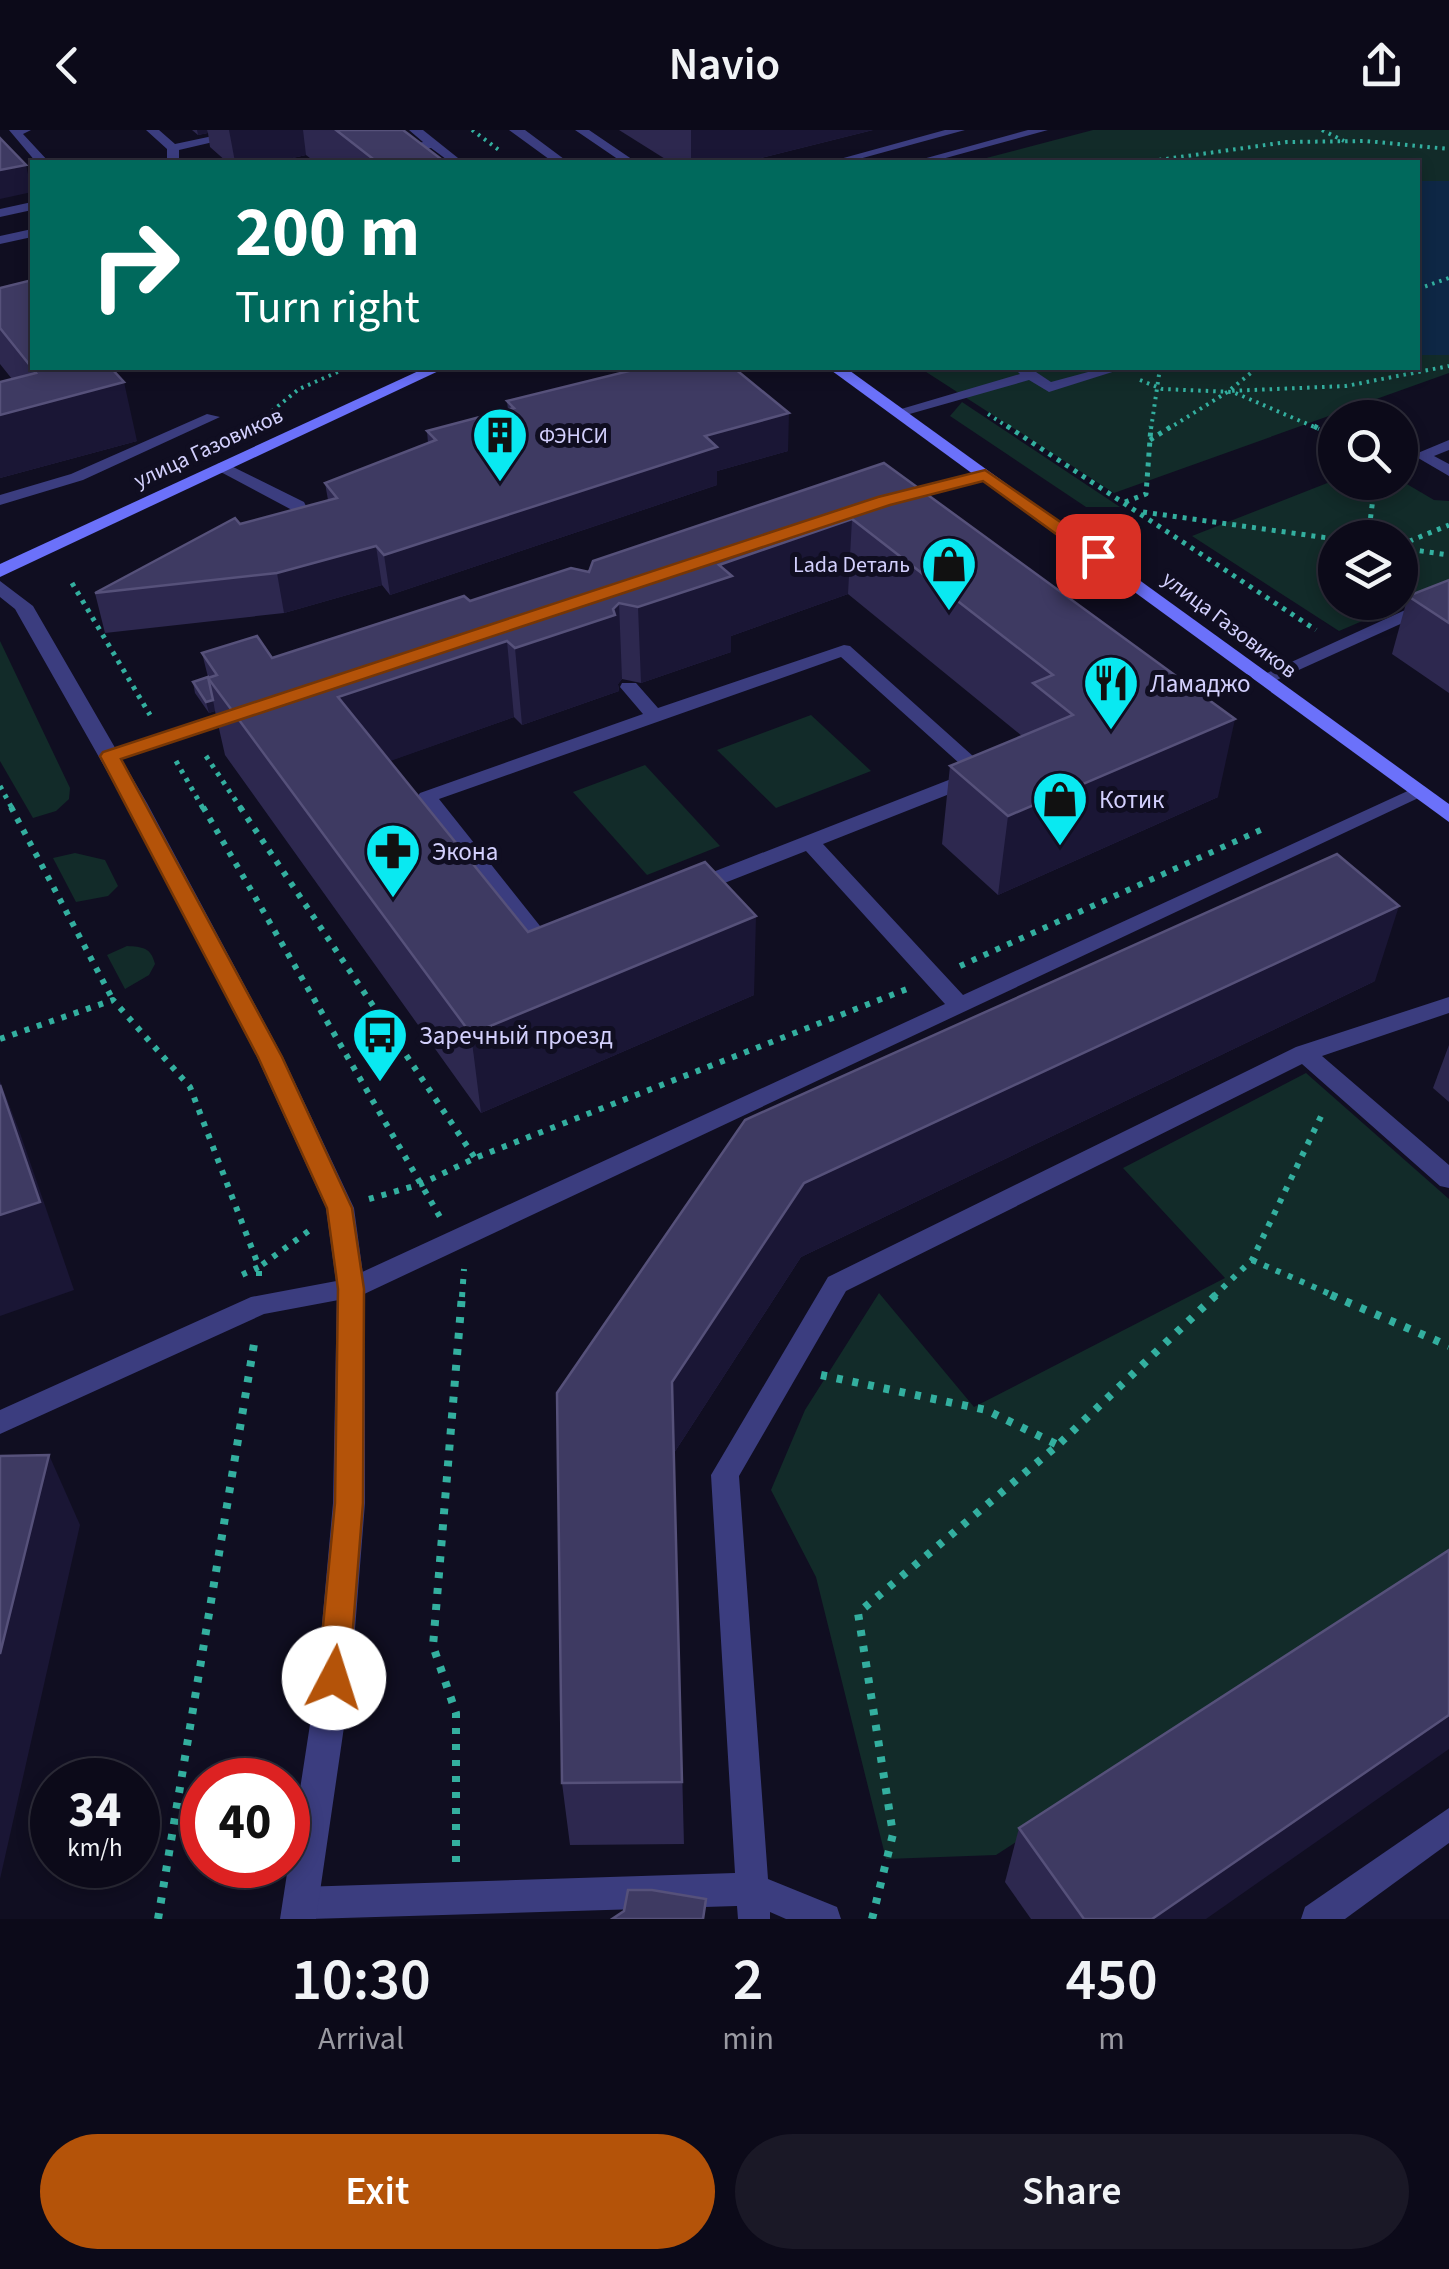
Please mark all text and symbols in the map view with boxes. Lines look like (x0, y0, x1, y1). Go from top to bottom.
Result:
text: Navio (669, 33, 780, 97)
icon: back (40, 38, 95, 93)
icon: share (1354, 38, 1409, 93)
text: 200 m (235, 183, 420, 283)
icon: right (70, 200, 200, 330)
text: Turn right (235, 276, 420, 340)
street label: улица Газовиков (129, 399, 288, 496)
map controls (1318, 400, 1418, 620)
button: search (1318, 400, 1418, 500)
building icon: ФЭНСИ (470, 405, 530, 484)
place label: ФЭНСИ (539, 420, 608, 452)
pin (1056, 514, 1141, 599)
button: layers (1318, 520, 1418, 620)
icon: arrive (1071, 529, 1126, 584)
shop icon: Lada Dеталь (919, 534, 979, 613)
place label: Lada Dеталь (793, 549, 910, 581)
street label: улица Газовиков (1155, 563, 1303, 686)
restaurant icon: Ламаджо (1081, 653, 1141, 732)
place label: Ламаджо (1150, 666, 1251, 702)
shop icon: Котик (1030, 769, 1090, 848)
place label: Котик (1099, 782, 1165, 818)
pharmacy icon: Экона (363, 821, 423, 900)
place label: Экона (432, 834, 498, 870)
bus stop icon: Заречный проезд (350, 1005, 410, 1084)
place label: Заречный проезд (419, 1018, 613, 1054)
position arrow (282, 1626, 386, 1730)
speed limit sign: 40 (180, 1758, 310, 1888)
text: 34 (69, 1775, 121, 1846)
text: km/h (67, 1830, 123, 1866)
text: 10:30 (291, 1938, 431, 2023)
text: 2 (733, 1938, 764, 2023)
text: 450 (1065, 1938, 1158, 2023)
text: Arrival (318, 2016, 404, 2062)
text: min (722, 2016, 774, 2062)
text: m (1098, 2016, 1125, 2062)
button: Exit (40, 2134, 715, 2249)
button: Share (735, 2134, 1409, 2249)

